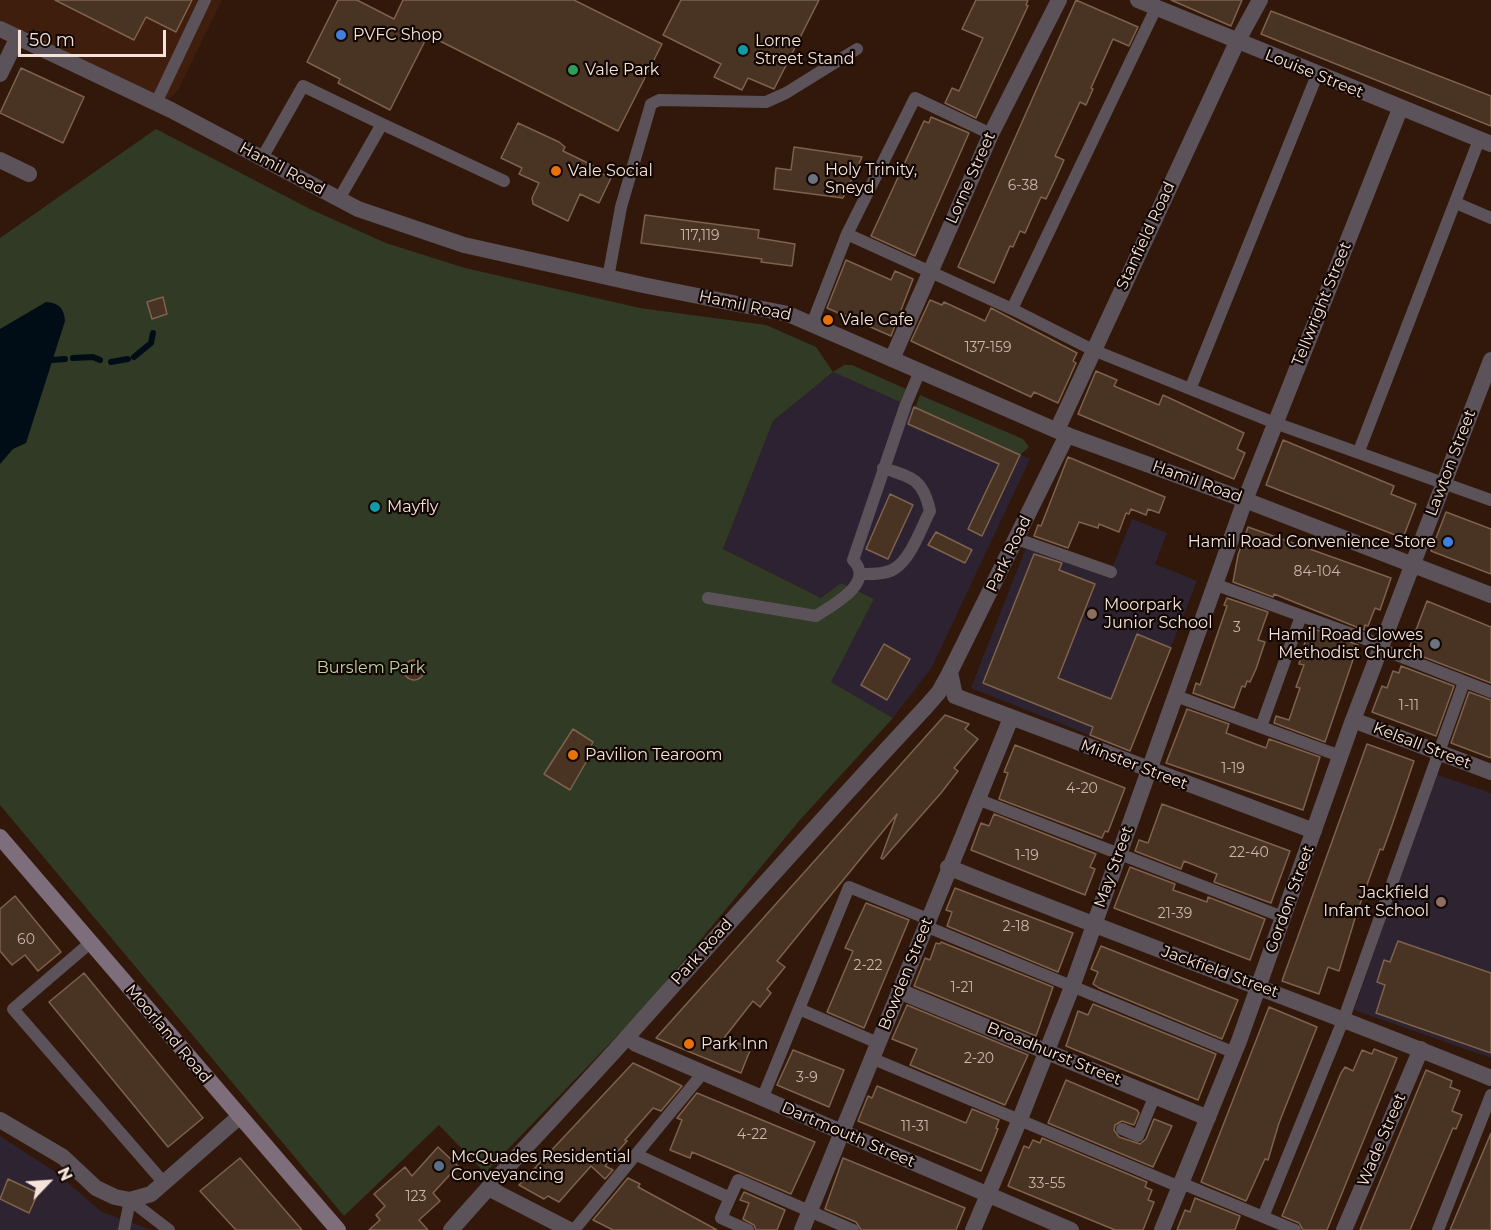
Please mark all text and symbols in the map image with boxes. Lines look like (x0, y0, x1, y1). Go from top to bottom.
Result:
scale bar (21, 18, 170, 56)
place label: PVFC Shop (353, 25, 442, 45)
marker: PVFC Shop (334, 28, 348, 42)
text: 50 m (29, 29, 75, 51)
place label: Lorne Street Stand (755, 31, 855, 69)
marker: Lorne Street Stand (736, 43, 750, 57)
street label: Louise Street (1262, 46, 1366, 102)
place label: Vale Park (585, 60, 659, 80)
marker: Vale Park (566, 63, 580, 77)
street label: Lorne Street (942, 129, 1000, 227)
street label: Hamil Road (236, 138, 328, 200)
place label: Holy Trinity, Sneyd (825, 160, 917, 198)
place label: Vale Social (568, 161, 653, 181)
marker: Vale Social (549, 164, 563, 178)
marker: Holy Trinity, Sneyd (806, 172, 820, 186)
house number: 6-38 (1008, 178, 1038, 194)
street label: Stanfield Road (1113, 179, 1179, 293)
house number: 117,119 (680, 228, 720, 244)
street label: Tellwright Street (1288, 239, 1356, 369)
street label: Hamil Road (697, 287, 793, 325)
place label: Vale Cafe (840, 310, 913, 330)
marker: Vale Cafe (821, 313, 835, 327)
house number: 137-159 (965, 340, 1011, 356)
street label: Lawton Street (1422, 407, 1480, 519)
street label: Hamil Road (1150, 457, 1244, 507)
place label: Mayfly (387, 497, 439, 517)
marker: Mayfly (368, 500, 382, 514)
street label: Park Road (982, 513, 1036, 595)
place label: Hamil Road Convenience Store (1188, 532, 1436, 552)
marker: Hamil Road Convenience Store (1441, 535, 1455, 549)
house number: 84-104 (1293, 564, 1341, 580)
place label: Moorpark Junior School (1104, 595, 1212, 633)
marker: Moorpark Junior School (1085, 607, 1099, 621)
house number: 3 (1233, 620, 1241, 636)
place label: Hamil Road Clowes Methodist Church (1268, 625, 1423, 663)
marker: Hamil Road Clowes Methodist Church (1428, 637, 1442, 651)
park label: Burslem Park (317, 658, 425, 678)
house number: 1-11 (1399, 698, 1419, 714)
street label: Kelsall Street (1370, 719, 1474, 773)
street label: Minster Street (1078, 736, 1190, 794)
place label: Pavilion Tearoom (585, 745, 723, 765)
marker: Pavilion Tearoom (566, 748, 580, 762)
house number: 1-19 (1221, 761, 1245, 777)
house number: 4-20 (1066, 781, 1098, 797)
street label: May Street (1090, 823, 1138, 911)
street label: Gordon Street (1262, 843, 1318, 955)
house number: 22-40 (1229, 845, 1269, 861)
house number: 1-19 (1015, 848, 1039, 864)
place label: Jackfield Infant School (1323, 883, 1429, 921)
marker: Jackfield Infant School (1434, 895, 1448, 909)
house number: 21-39 (1158, 906, 1192, 922)
street label: Park Road (667, 915, 737, 989)
street label: Bowden Street (875, 915, 937, 1033)
house number: 2-18 (1003, 919, 1029, 935)
house number: 60 (17, 932, 35, 948)
street label: Jackfield Street (1159, 942, 1281, 1002)
house number: 2-22 (854, 958, 882, 974)
house number: 1-21 (950, 980, 974, 996)
street label: Moorland Road (121, 981, 215, 1087)
street label: Broadhurst Street (984, 1018, 1124, 1090)
place label: Park Inn (701, 1034, 768, 1054)
marker: Park Inn (682, 1037, 696, 1051)
house number: 2-20 (964, 1051, 994, 1067)
house number: 3-9 (796, 1070, 818, 1086)
street label: Wade Street (1354, 1090, 1410, 1190)
street label: Dartmouth Street (778, 1098, 918, 1172)
house number: 11-31 (901, 1119, 929, 1135)
house number: 4-22 (737, 1127, 767, 1143)
place label: McQuades Residential Conveyancing (451, 1147, 631, 1185)
north arrow (18, 1152, 78, 1212)
marker: McQuades Residential Conveyancing (432, 1159, 446, 1173)
text: N (53, 1164, 76, 1184)
house number: 33-55 (1029, 1176, 1065, 1192)
house number: 123 (406, 1189, 426, 1205)

